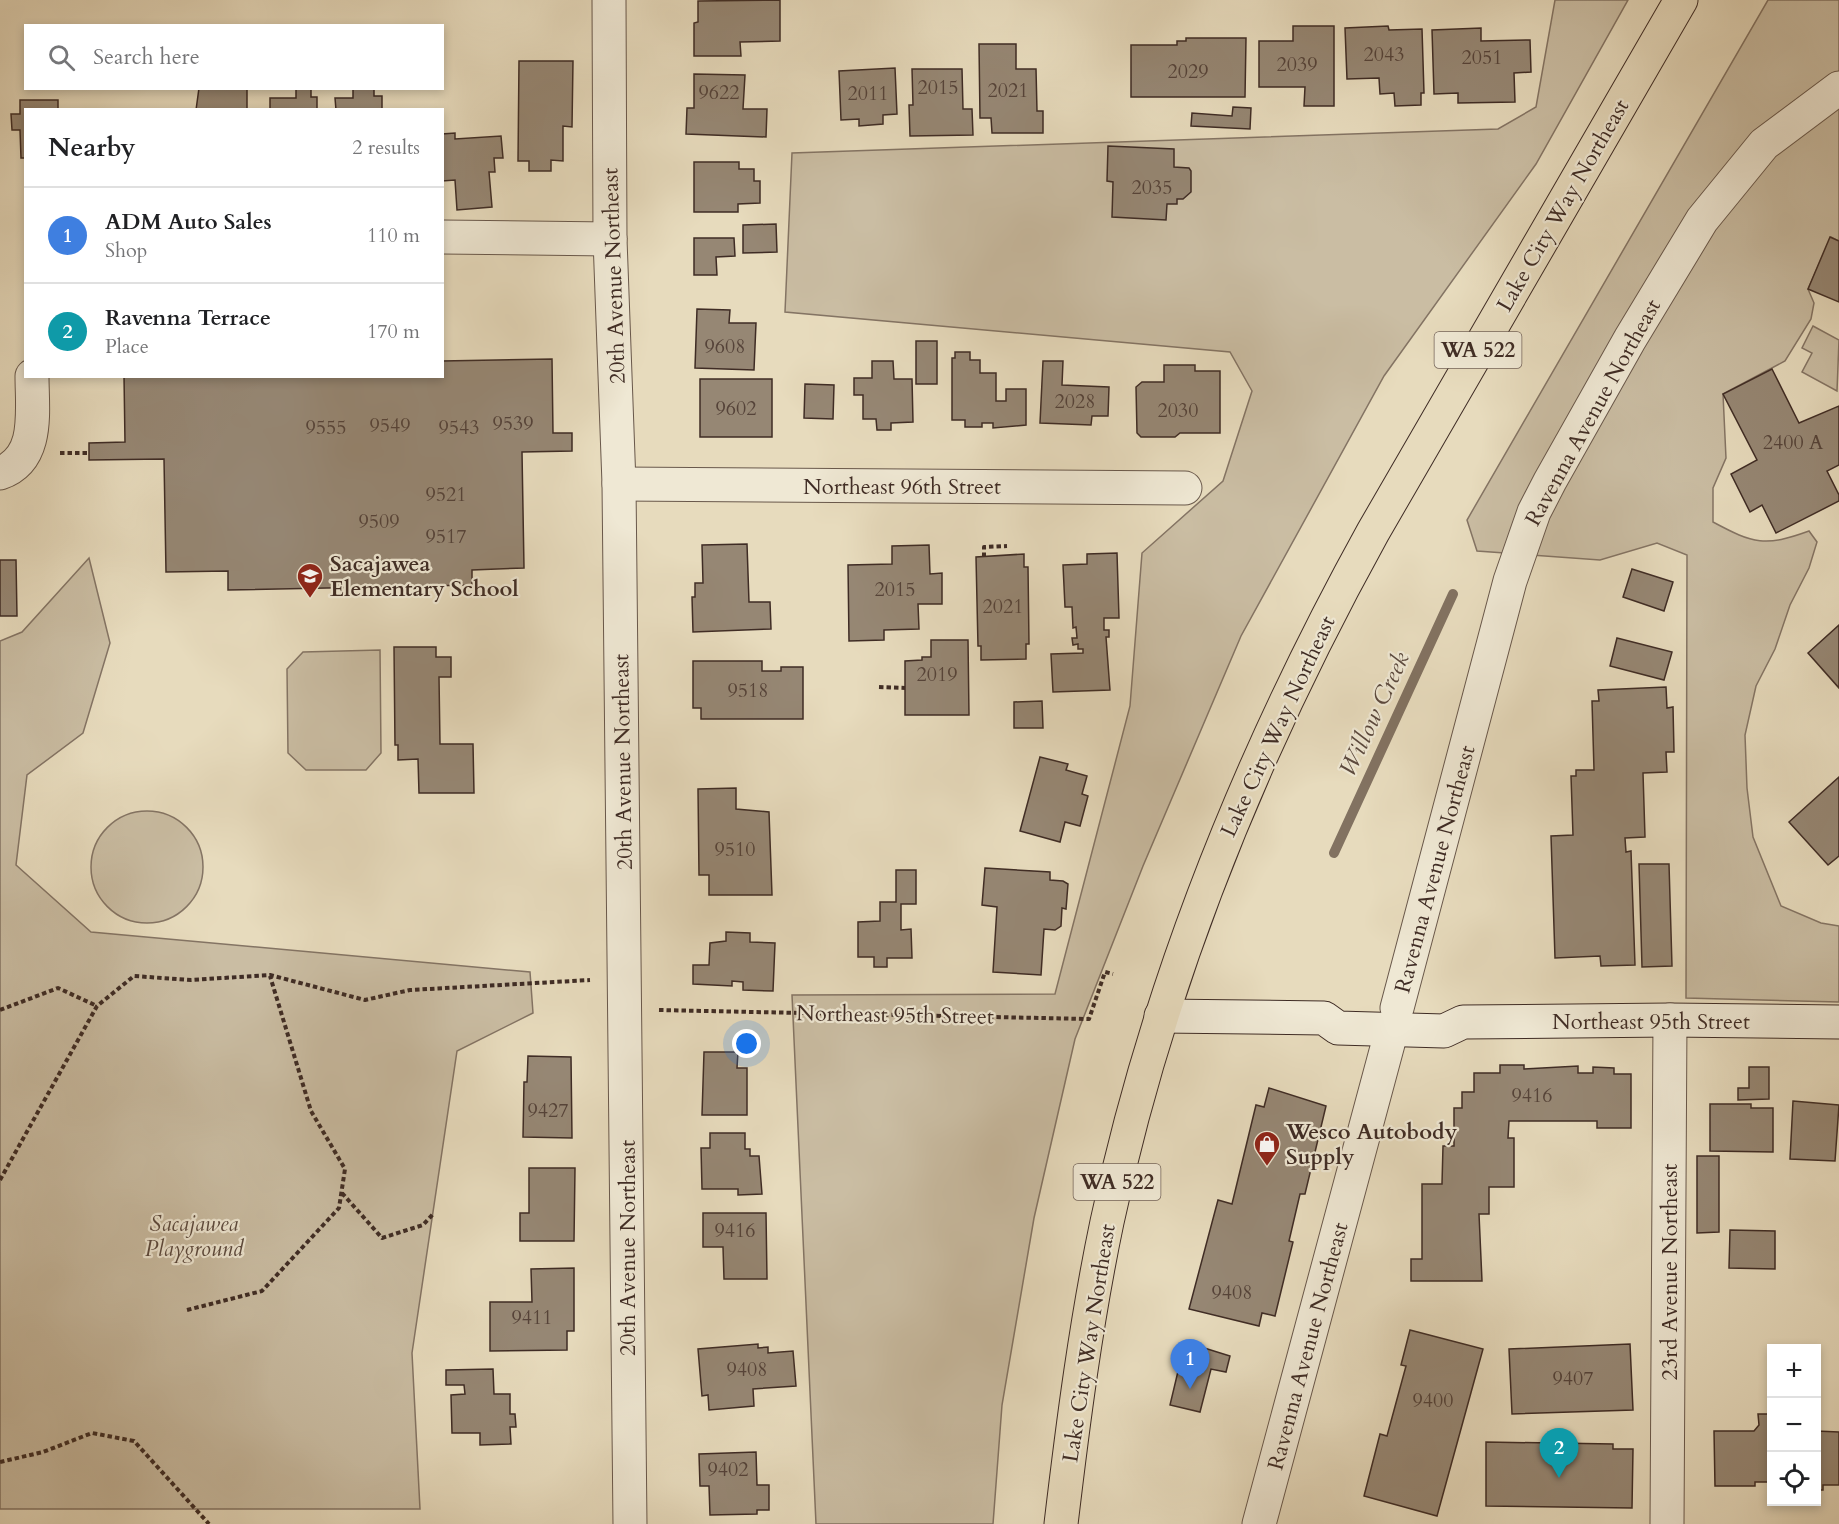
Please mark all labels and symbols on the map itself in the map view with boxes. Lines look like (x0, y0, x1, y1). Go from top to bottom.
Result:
house number: 2043 (1364, 41, 1404, 68)
house number: 2051 (1462, 44, 1502, 71)
house number: 2039 (1277, 51, 1317, 78)
house number: 2029 (1168, 58, 1208, 85)
house number: 2015 (918, 74, 958, 101)
house number: 2021 (988, 77, 1028, 104)
house number: 9622 (699, 79, 739, 106)
house number: 2011 (848, 80, 888, 107)
street label: Lake City Way Northeast (1490, 94, 1636, 317)
street label: 20th Avenue Northeast (595, 167, 633, 385)
house number: 2035 (1132, 174, 1172, 201)
street label: Ravenna Avenue Northeast (1518, 294, 1668, 531)
road number: WA 522 (1434, 332, 1522, 368)
house number: 9608 (705, 333, 745, 360)
house number: 2028 (1055, 388, 1095, 415)
house number: 9602 (716, 395, 756, 422)
house number: 2030 (1158, 397, 1198, 424)
house number: 9539 (493, 410, 533, 437)
house number: 9549 (370, 412, 410, 439)
house number: 9555 (306, 414, 346, 441)
house number: 9543 (439, 414, 479, 441)
house number: 2400 A (1763, 429, 1824, 456)
street label: Northeast 96th Street (803, 472, 1001, 502)
house number: 9521 (426, 481, 466, 508)
house number: 9509 (359, 508, 399, 535)
house number: 9517 (426, 523, 466, 550)
place label: Sacajawea Elementary School (330, 549, 519, 604)
school or university icon: Sacajawea Elementary School (295, 561, 325, 599)
house number: 2015 (875, 576, 915, 603)
house number: 2021 (983, 593, 1023, 620)
street label: Lake City Way Northeast (1213, 611, 1342, 842)
water label: Willow Creek (1331, 646, 1418, 782)
street label: 20th Avenue Northeast (606, 654, 640, 870)
house number: 2019 (917, 661, 957, 688)
house number: 9518 (728, 677, 768, 704)
street label: Ravenna Avenue Northeast (1387, 742, 1482, 996)
house number: 9510 (715, 836, 755, 863)
street label: Northeast 95th Street (796, 998, 994, 1032)
street label: Northeast 95th Street (1552, 1007, 1750, 1037)
your location (732, 1029, 761, 1058)
house number: 9416 (1512, 1082, 1552, 1109)
house number: 9427 (528, 1097, 568, 1124)
place label: Wesco Autobody Supply (1285, 1117, 1458, 1172)
shop icon: Wesco Autobody Supply (1252, 1129, 1282, 1167)
street label: 20th Avenue Northeast (613, 1140, 643, 1356)
street label: 23rd Avenue Northeast (1655, 1163, 1685, 1380)
road number: WA 522 (1074, 1164, 1160, 1200)
park label: Sacajawea Playground (145, 1209, 245, 1264)
house number: 9416 (715, 1217, 755, 1244)
street label: Ravenna Avenue Northeast (1260, 1219, 1355, 1473)
street label: Lake City Way Northeast (1055, 1222, 1123, 1464)
house number: 9408 (1212, 1279, 1252, 1306)
house number: 9411 (512, 1304, 552, 1331)
pin: 1 (1170, 1340, 1210, 1389)
house number: 9408 (727, 1356, 767, 1383)
house number: 9407 (1553, 1365, 1593, 1392)
house number: 9400 (1413, 1387, 1453, 1414)
pin: 2 (1540, 1428, 1578, 1478)
house number: 9402 (708, 1456, 748, 1483)

